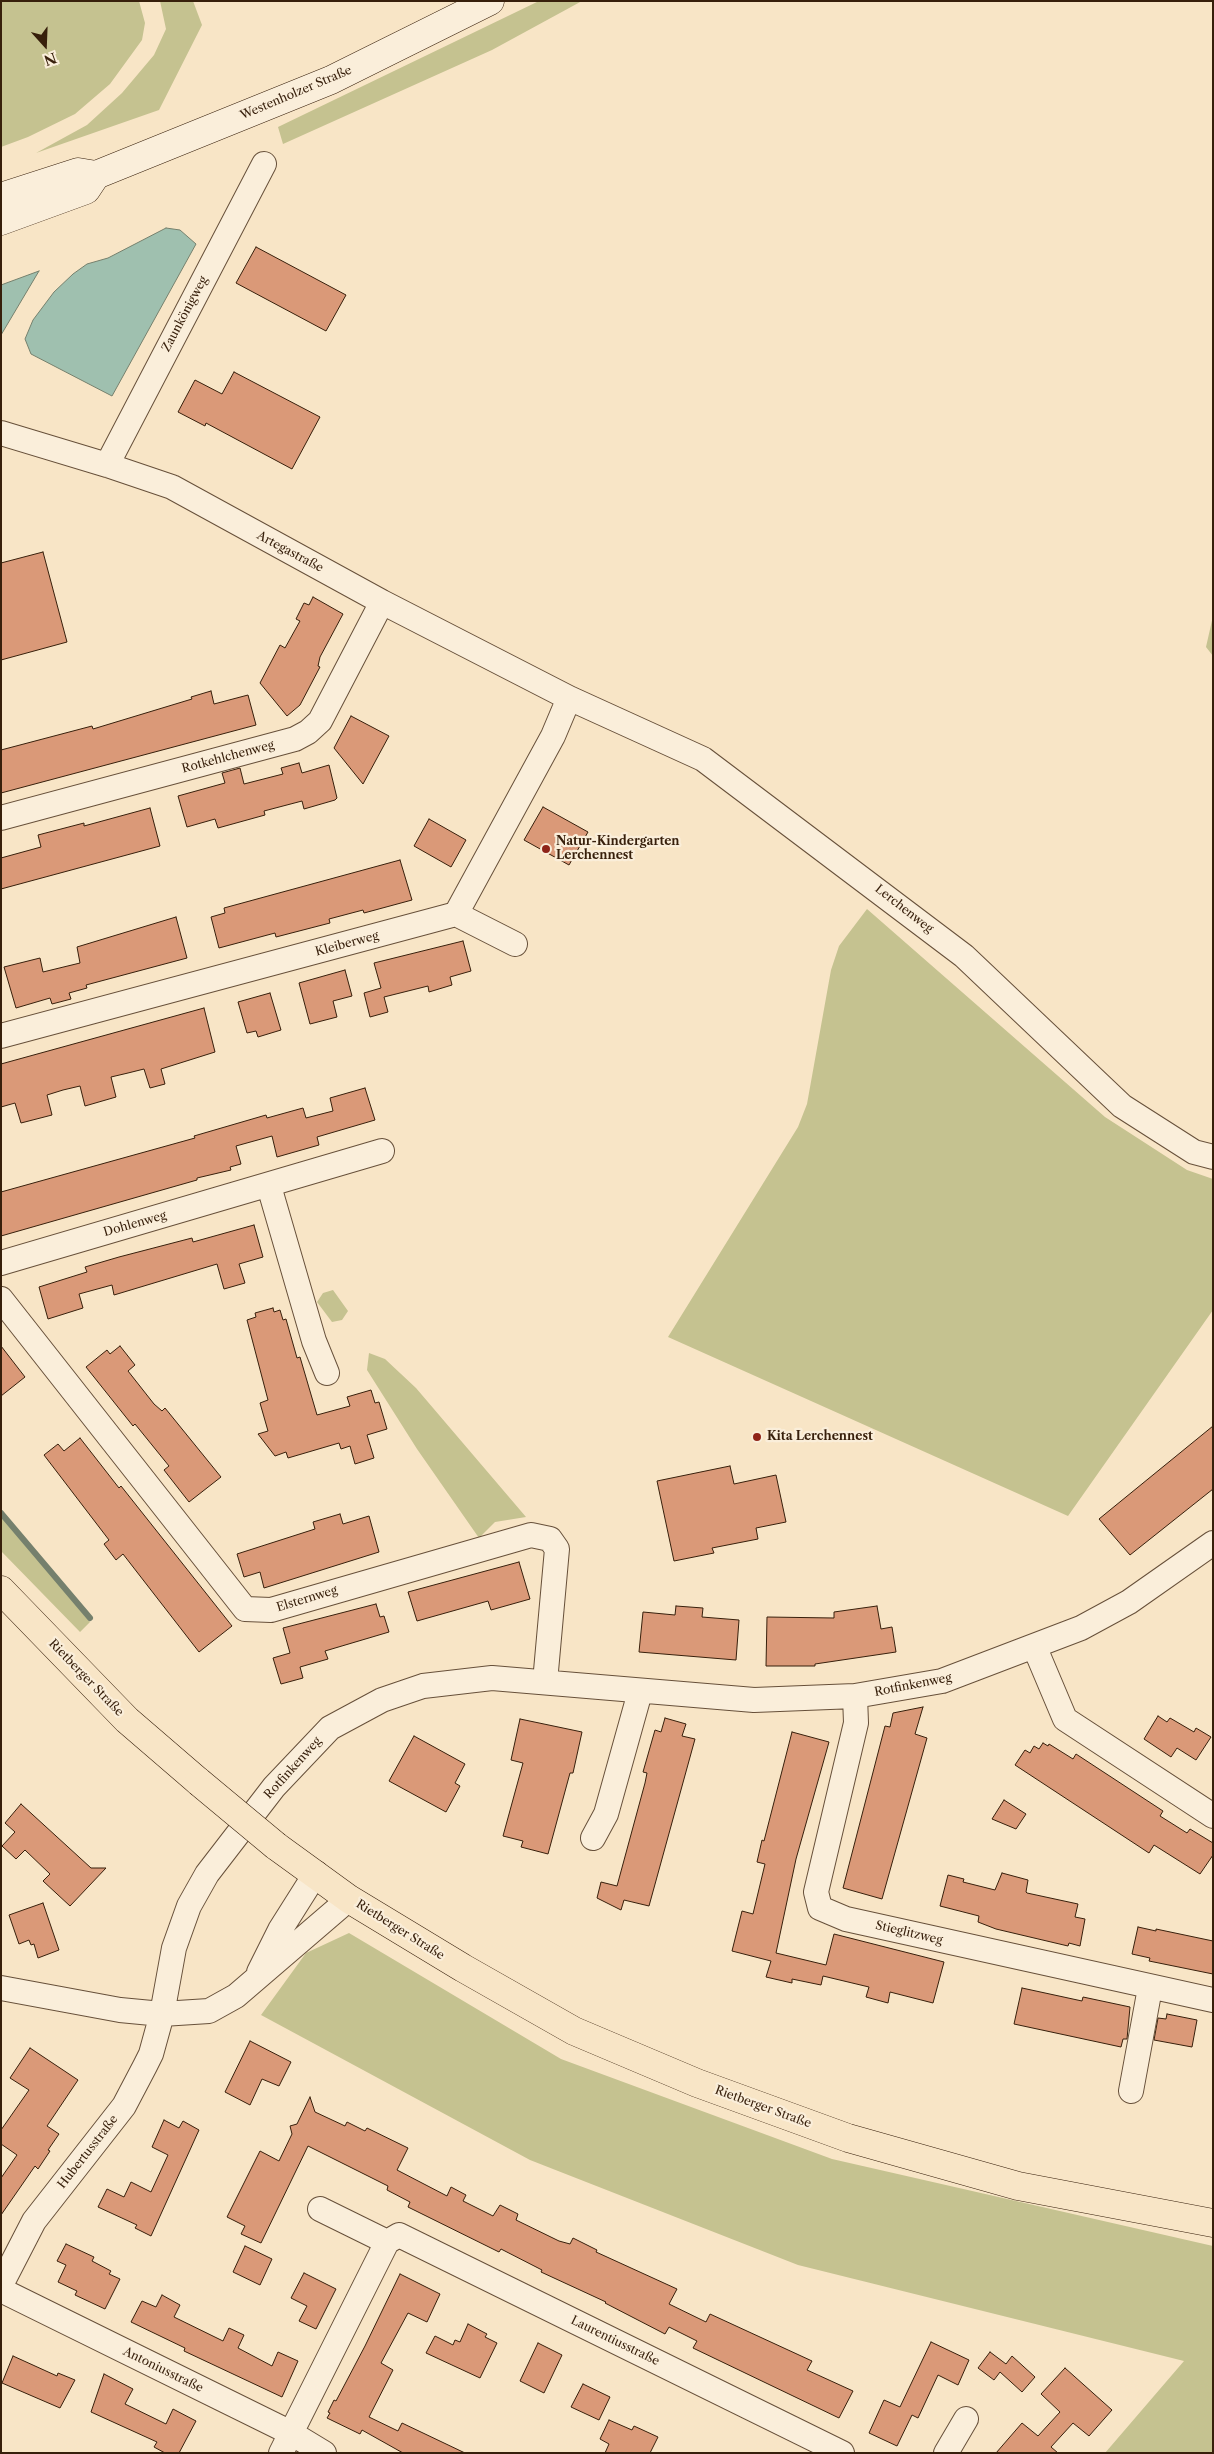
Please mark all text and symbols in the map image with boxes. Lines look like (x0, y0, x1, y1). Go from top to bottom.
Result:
north arrow (20, 20, 70, 70)
text: N (41, 49, 59, 70)
street label: Westenholzer Straße (238, 63, 354, 123)
street label: Zaunkönigweg (159, 274, 211, 354)
street label: Artegastraße (254, 528, 326, 576)
street label: Rotkehlchenweg (180, 738, 276, 776)
place label: Natur-Kindergarten Lerchennest (556, 835, 680, 863)
marker: Natur-Kindergarten Lerchennest (540, 843, 552, 855)
street label: Lerchenweg (872, 882, 936, 936)
street label: Kleiberweg (314, 929, 380, 959)
street label: Dohlenweg (102, 1208, 168, 1240)
place label: Kita Lerchennest (767, 1430, 873, 1444)
marker: Kita Lerchennest (751, 1431, 763, 1443)
street label: Elsternweg (275, 1583, 339, 1615)
street label: Rietberger Straße (46, 1637, 126, 1719)
street label: Rotfinkenweg (873, 1670, 953, 1700)
street label: Rotfinkenweg (261, 1734, 325, 1802)
street label: Rietberger Straße (353, 1897, 447, 1963)
street label: Stieglitzweg (874, 1918, 944, 1948)
street label: Rietberger Straße (713, 2083, 813, 2131)
street label: Hubertusstraße (55, 2112, 121, 2192)
street label: Laurentiusstraße (568, 2313, 662, 2369)
street label: Antoniusstraße (120, 2344, 206, 2396)

